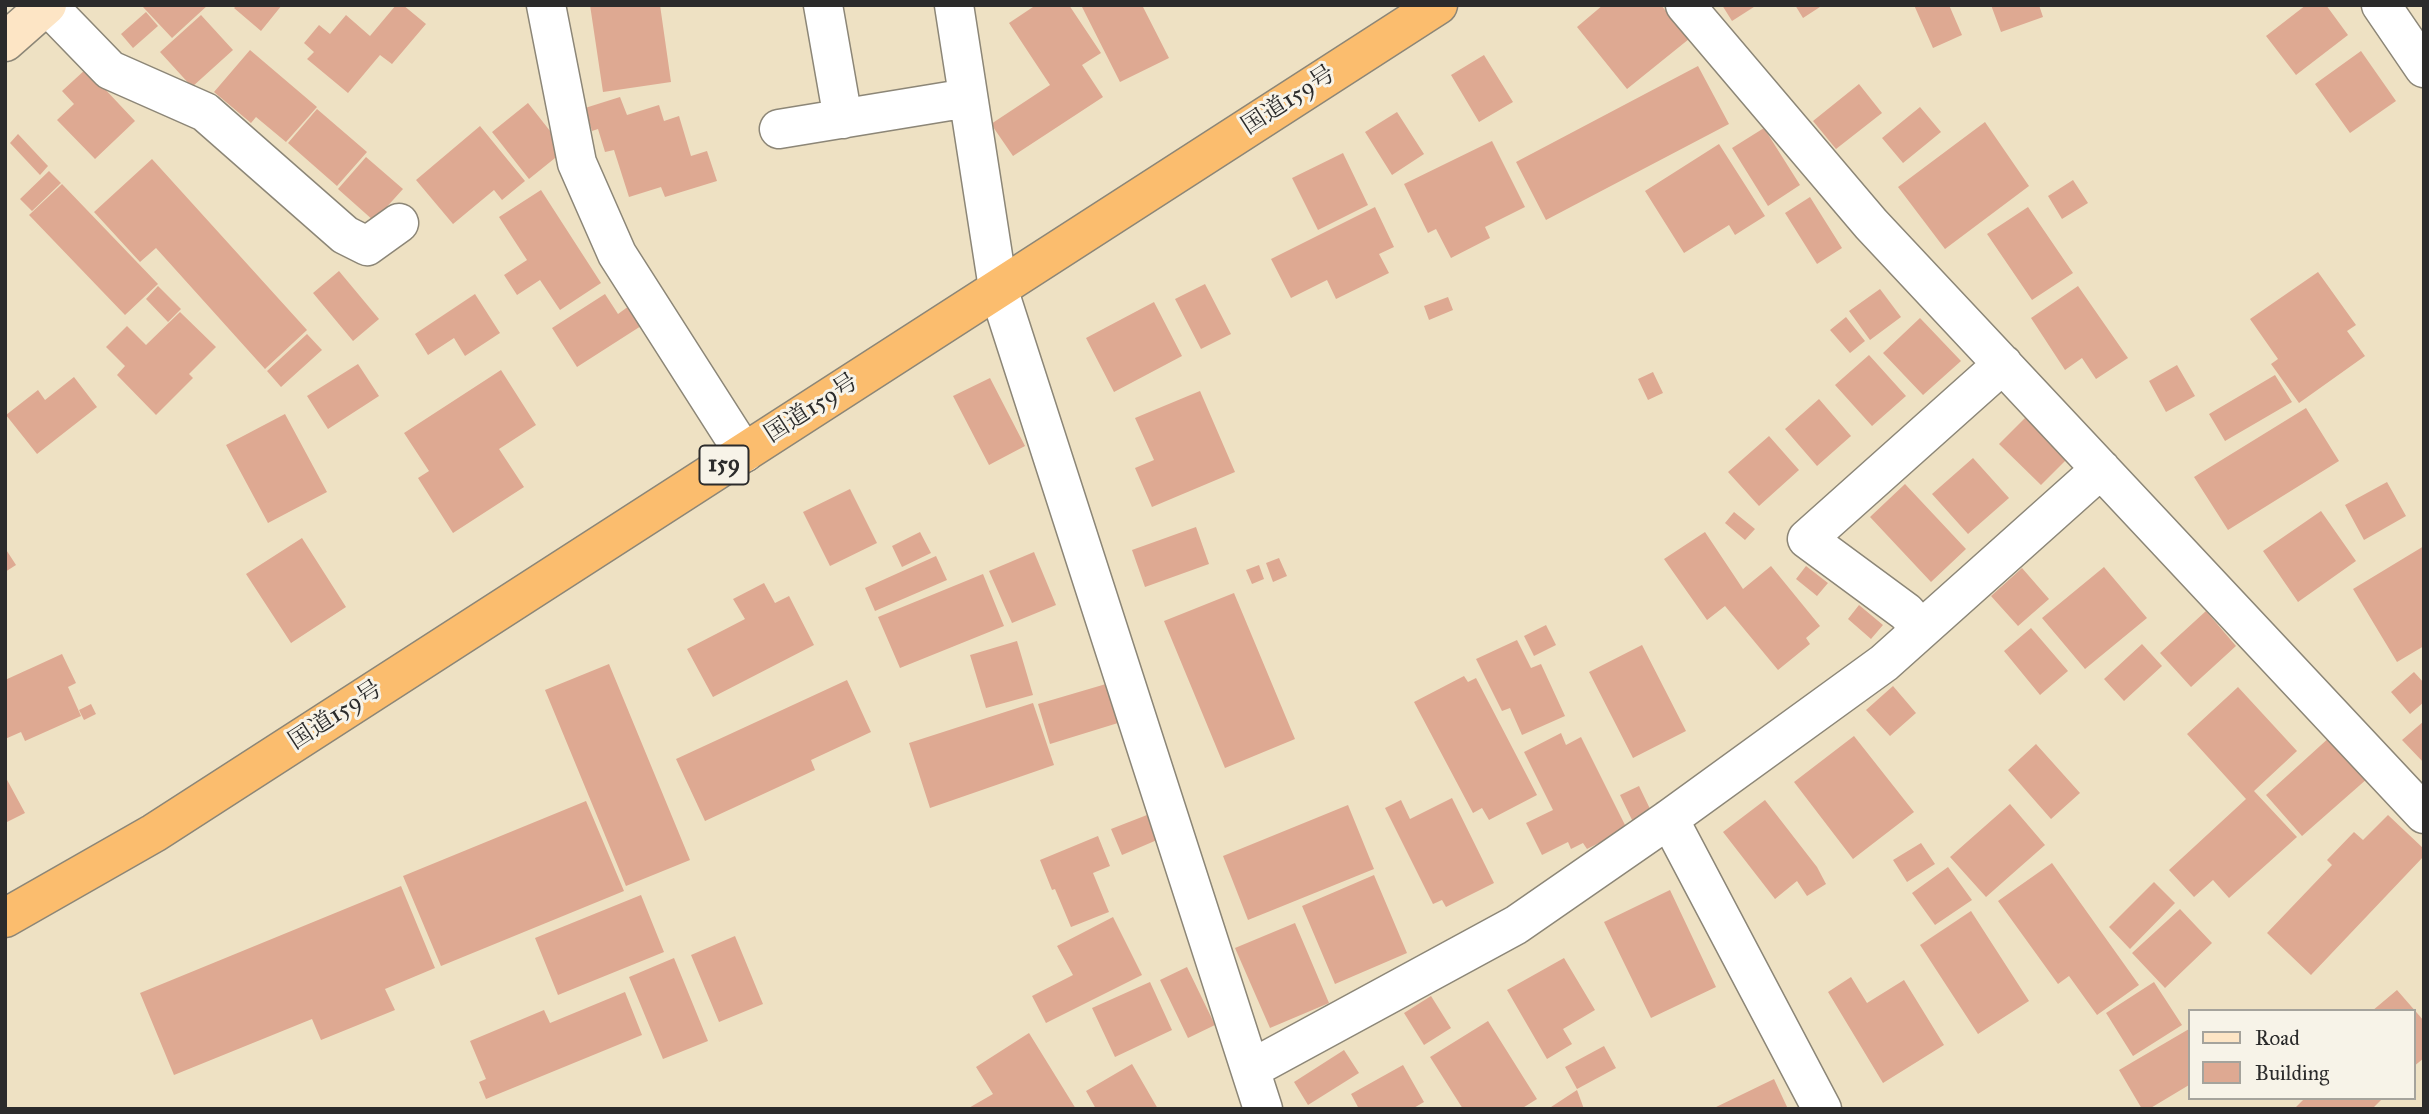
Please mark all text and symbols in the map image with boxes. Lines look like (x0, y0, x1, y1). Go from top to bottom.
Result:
street label: 国道159号 (1237, 60, 1341, 142)
street label: 国道159号 (760, 368, 864, 450)
road number: 159 (700, 446, 748, 485)
street label: 国道159号 (284, 675, 388, 757)
legend (2188, 1009, 2415, 1100)
text: Road (2255, 1025, 2300, 1051)
text: Building (2255, 1060, 2329, 1086)

